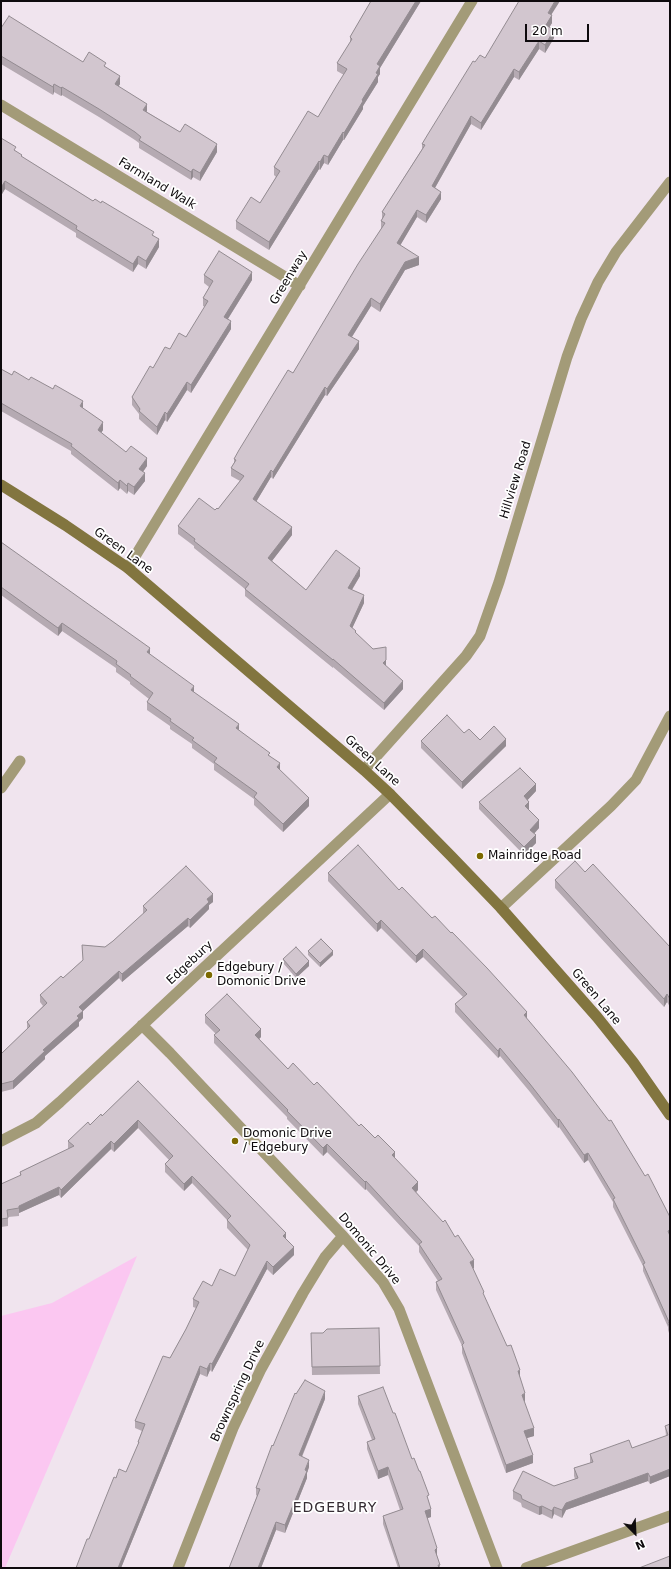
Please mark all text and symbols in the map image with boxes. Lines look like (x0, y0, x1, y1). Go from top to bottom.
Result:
scale bar (527, 16, 591, 42)
text: 20 m (532, 24, 563, 38)
street label: Farmland Walk (116, 155, 198, 213)
street label: Greenway (267, 248, 311, 308)
street label: Hillview Road (497, 439, 535, 521)
street label: Green Lane (91, 525, 155, 577)
street label: Green Lane (341, 733, 403, 789)
place label: Mainridge Road (488, 849, 581, 863)
marker: Mainridge Road (475, 851, 485, 861)
street label: Edgebury (164, 938, 216, 988)
place label: Edgebury / Domonic Drive (217, 961, 306, 989)
street label: Green Lane (568, 966, 624, 1028)
marker: Edgebury / Domonic Drive (204, 970, 214, 980)
place label: Domonic Drive / Edgebury (243, 1127, 332, 1155)
marker: Domonic Drive / Edgebury (230, 1136, 240, 1146)
street label: Domonic Drive (335, 1210, 403, 1288)
street label: Brownspring Drive (208, 1338, 268, 1444)
district label: EDGEBURY (293, 1500, 377, 1516)
north arrow (615, 1513, 655, 1553)
text: N (633, 1537, 647, 1552)

